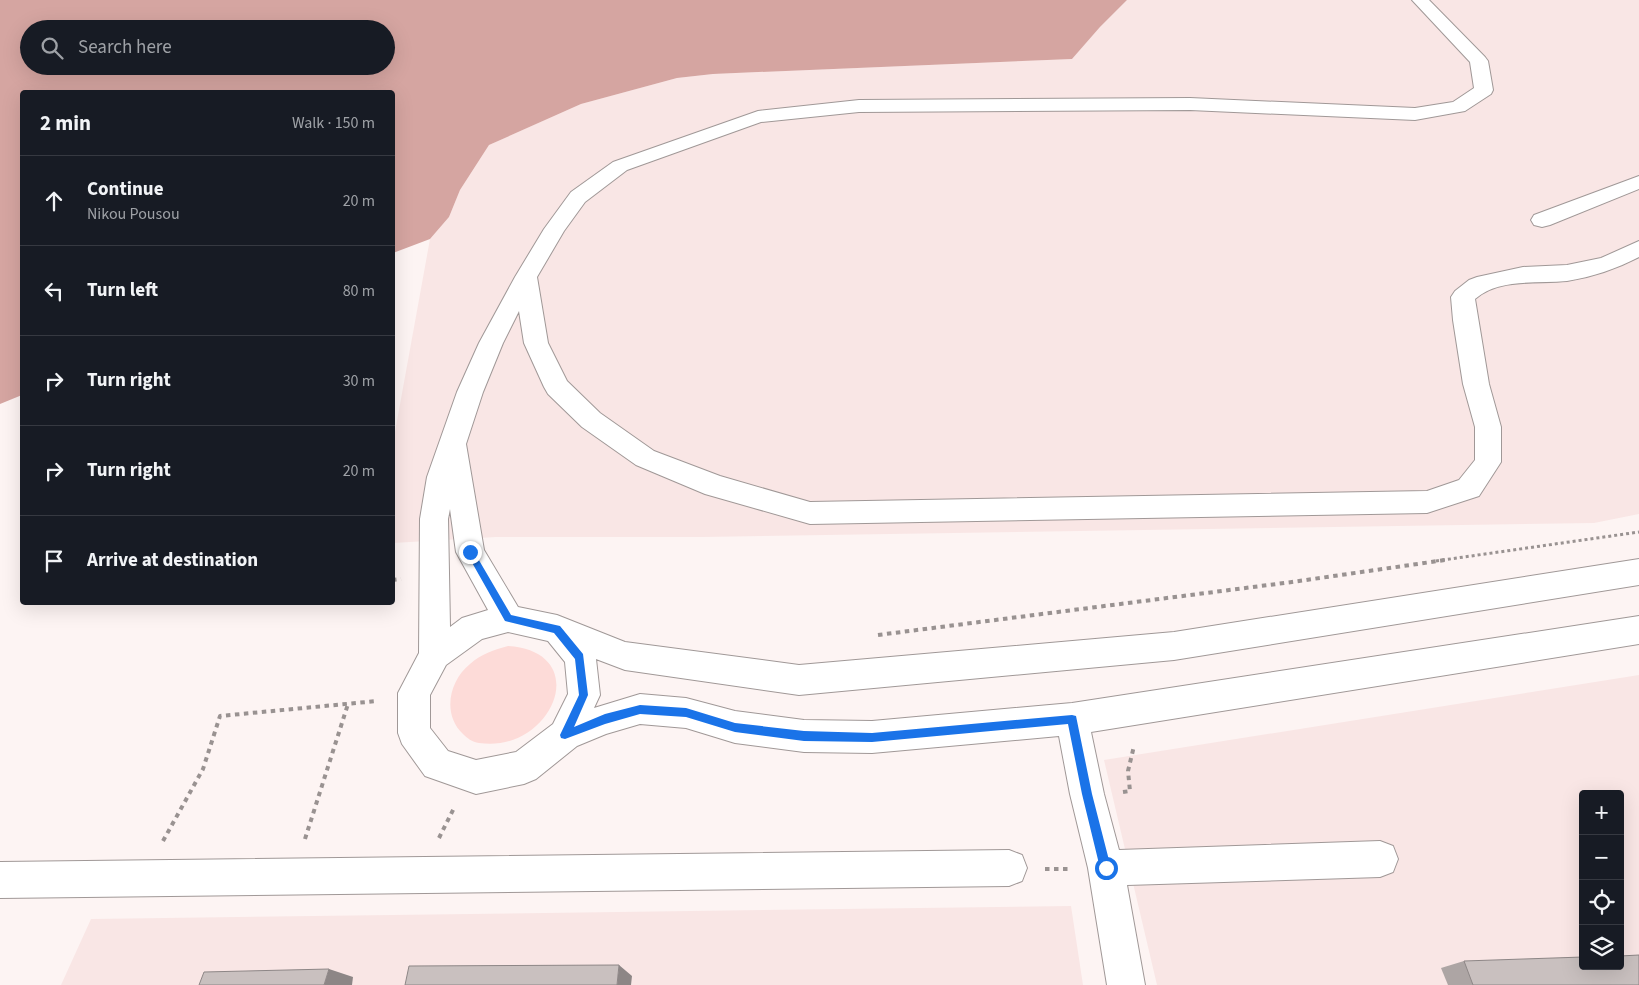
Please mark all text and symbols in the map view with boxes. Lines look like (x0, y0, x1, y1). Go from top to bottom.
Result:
search box (20, 20, 395, 75)
icon: search (38, 34, 66, 62)
text: Search here (78, 34, 172, 61)
text: 2 min (40, 108, 91, 138)
text: Walk · 150 m (292, 112, 375, 134)
text: Continue (87, 176, 164, 203)
icon: ahead (40, 187, 68, 215)
text: 20 m (343, 190, 375, 212)
text: Nikou Pousou (87, 203, 180, 225)
icon: left (40, 277, 68, 305)
text: Turn left (87, 277, 158, 304)
text: 80 m (343, 280, 375, 302)
icon: right (40, 367, 68, 395)
text: Turn right (87, 367, 171, 394)
text: 30 m (343, 370, 375, 392)
icon: right (40, 457, 68, 485)
text: Turn right (87, 457, 171, 484)
text: 20 m (343, 460, 375, 482)
route end (459, 541, 482, 564)
icon: arrive (40, 547, 68, 575)
text: Arrive at destination (87, 547, 258, 574)
map controls (1579, 790, 1624, 970)
button: + (1579, 790, 1624, 835)
button: − (1579, 835, 1624, 880)
route start (1095, 857, 1118, 880)
button: locate (1579, 880, 1624, 925)
button: layers (1579, 925, 1624, 970)

